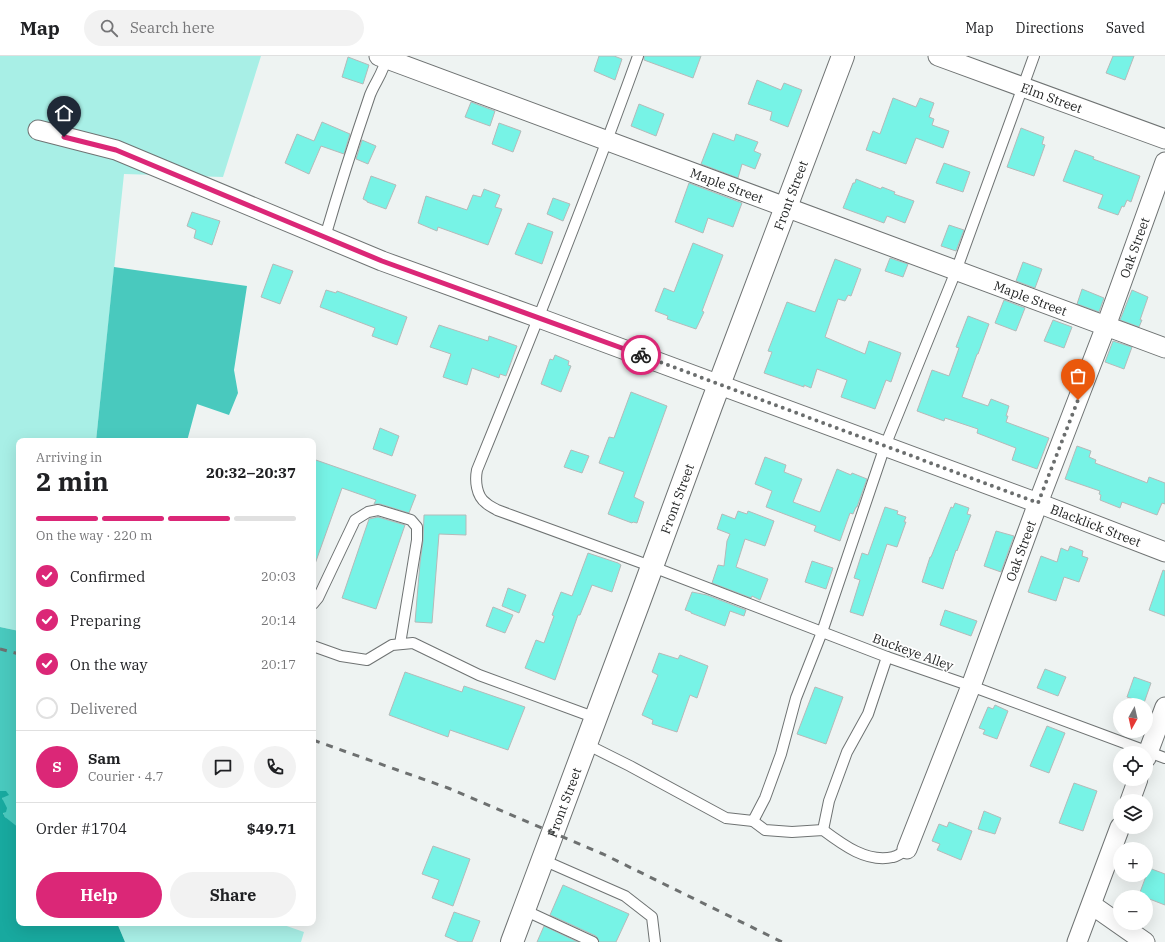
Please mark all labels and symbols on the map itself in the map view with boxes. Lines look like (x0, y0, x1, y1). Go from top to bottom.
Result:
street label: Elm Street (1019, 79, 1085, 117)
pin (47, 96, 81, 137)
street label: Front Street (770, 158, 812, 233)
street label: Maple Street (688, 164, 766, 207)
street label: Oak Street (1115, 214, 1153, 280)
street label: Maple Street (991, 277, 1070, 320)
courier (621, 335, 661, 375)
pin (1061, 359, 1095, 400)
street label: Front Street (656, 461, 698, 536)
street label: Blacklick Street (1048, 500, 1144, 551)
street label: Oak Street (1002, 518, 1040, 584)
street label: Buckeye Alley (870, 629, 956, 675)
north arrow (1113, 698, 1153, 738)
street label: Front Street (543, 765, 585, 840)

